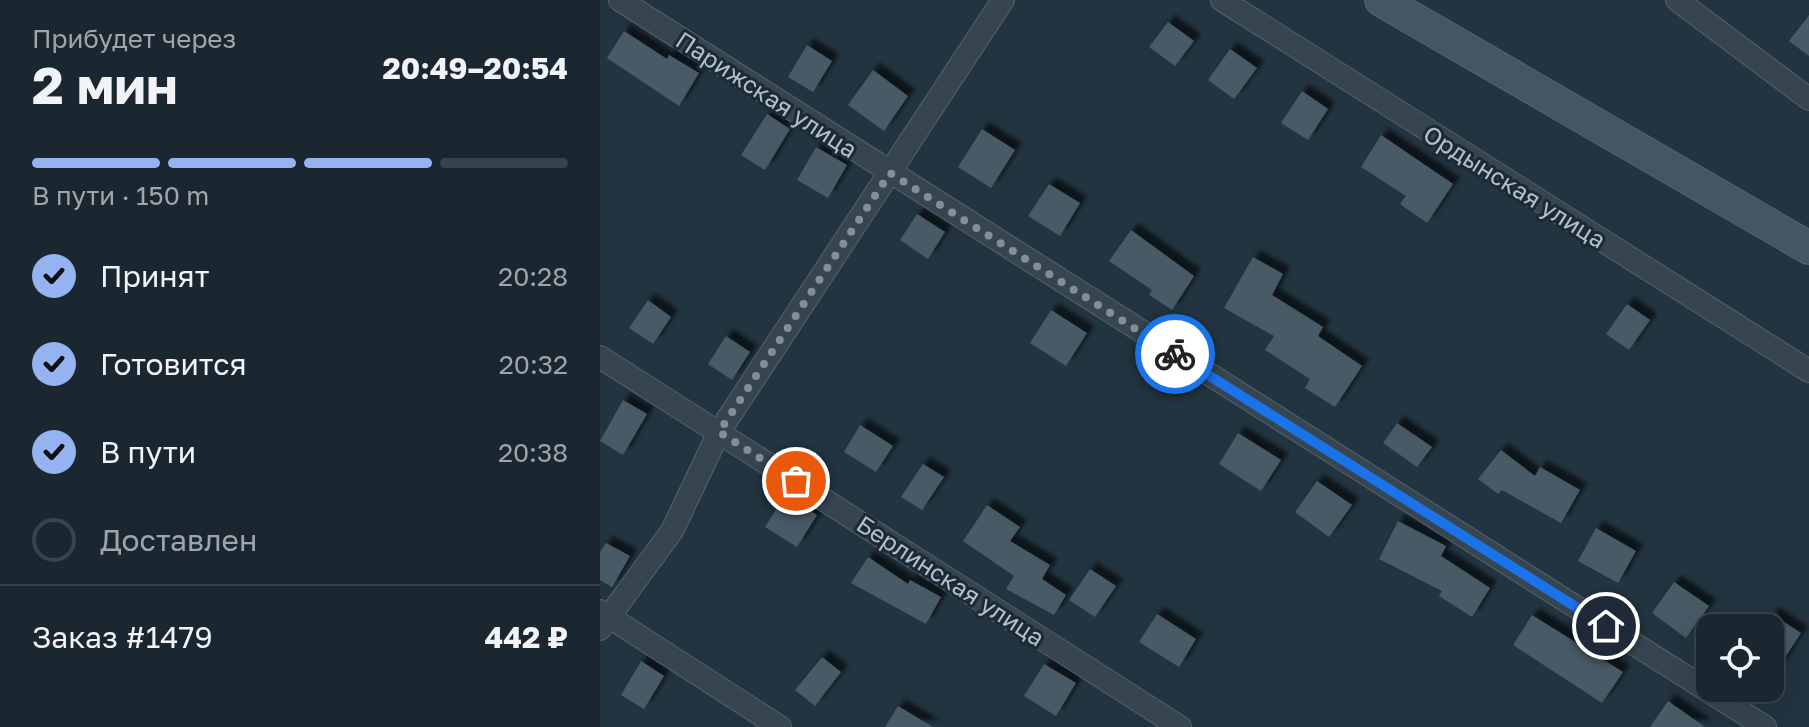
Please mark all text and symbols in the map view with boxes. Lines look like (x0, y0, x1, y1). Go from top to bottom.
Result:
text: Прибудет через (32, 23, 236, 54)
street label: Парижская улица (671, 25, 863, 163)
text: 20:49–20:54 (382, 50, 568, 86)
text: 2 мин (32, 53, 178, 115)
street label: Ордынская улица (1419, 118, 1611, 254)
text: В пути · 150 m (32, 180, 209, 211)
icon: check (32, 254, 76, 298)
text: Принят (100, 258, 209, 294)
text: 20:28 (498, 261, 568, 292)
courier (1135, 314, 1215, 394)
icon: bike (1153, 332, 1197, 376)
icon: check (32, 342, 76, 386)
text: Готовится (100, 346, 247, 382)
text: 20:32 (499, 349, 568, 380)
icon: check (32, 430, 76, 474)
text: В пути (100, 434, 196, 470)
text: 20:38 (498, 437, 568, 468)
pin (762, 447, 830, 515)
icon: bag (774, 459, 818, 503)
street label: Берлинская улица (852, 508, 1050, 652)
text: Доставлен (100, 522, 257, 558)
pin (1572, 592, 1640, 660)
icon: home (1584, 604, 1628, 648)
map controls (1696, 614, 1784, 702)
button: locate (1696, 614, 1784, 702)
text: Заказ #1479 (32, 619, 213, 655)
text: 442 ₽ (484, 619, 568, 655)

